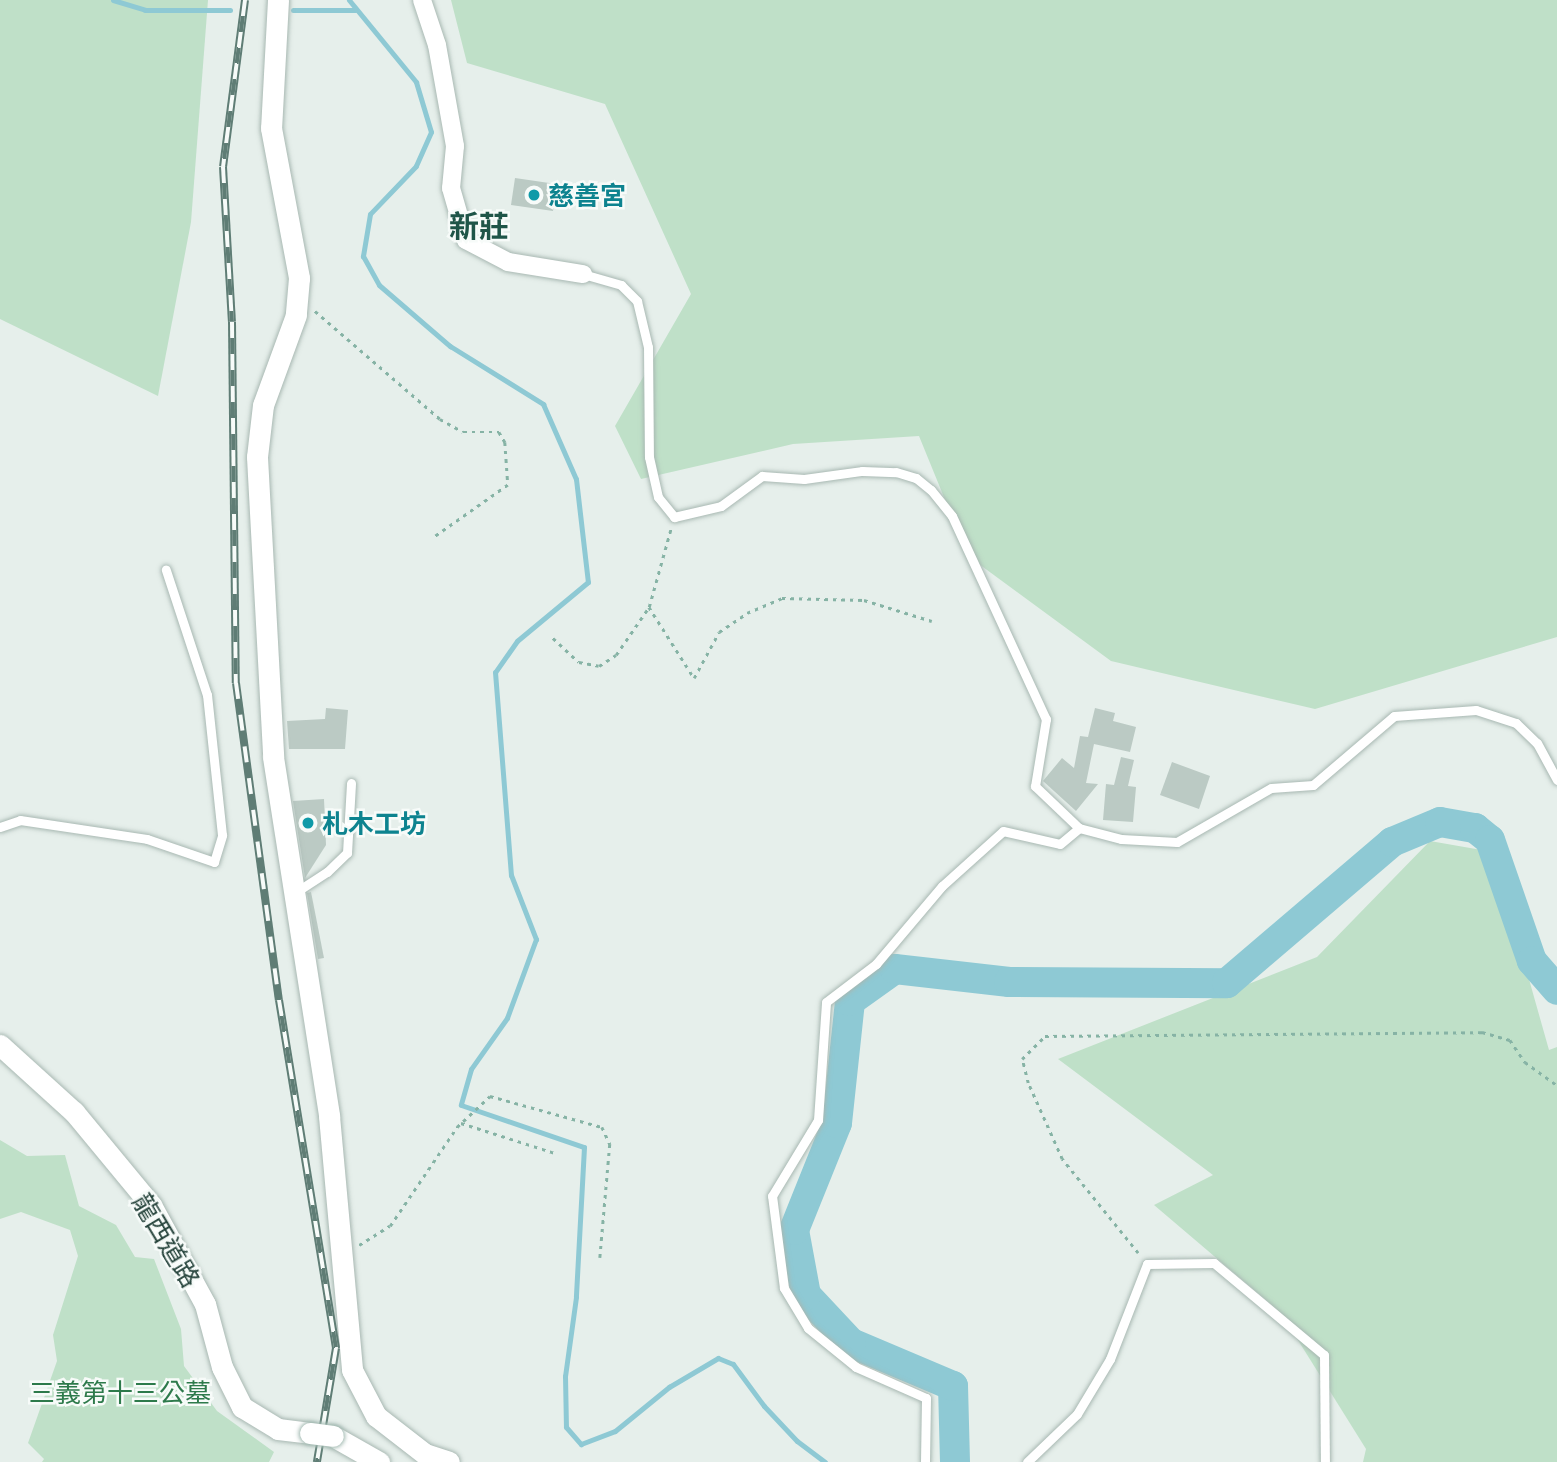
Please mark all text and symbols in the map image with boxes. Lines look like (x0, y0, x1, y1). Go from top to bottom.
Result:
place label: 慈善宮 (548, 179, 626, 211)
marker: 慈善宮 (526, 187, 542, 203)
district label: 新莊 (449, 207, 509, 243)
place label: 札木工坊 (322, 807, 426, 839)
marker: 札木工坊 (300, 815, 316, 831)
street label: 龍西道路 (127, 1187, 207, 1293)
park label: 三義第十三公墓 (29, 1376, 211, 1408)

